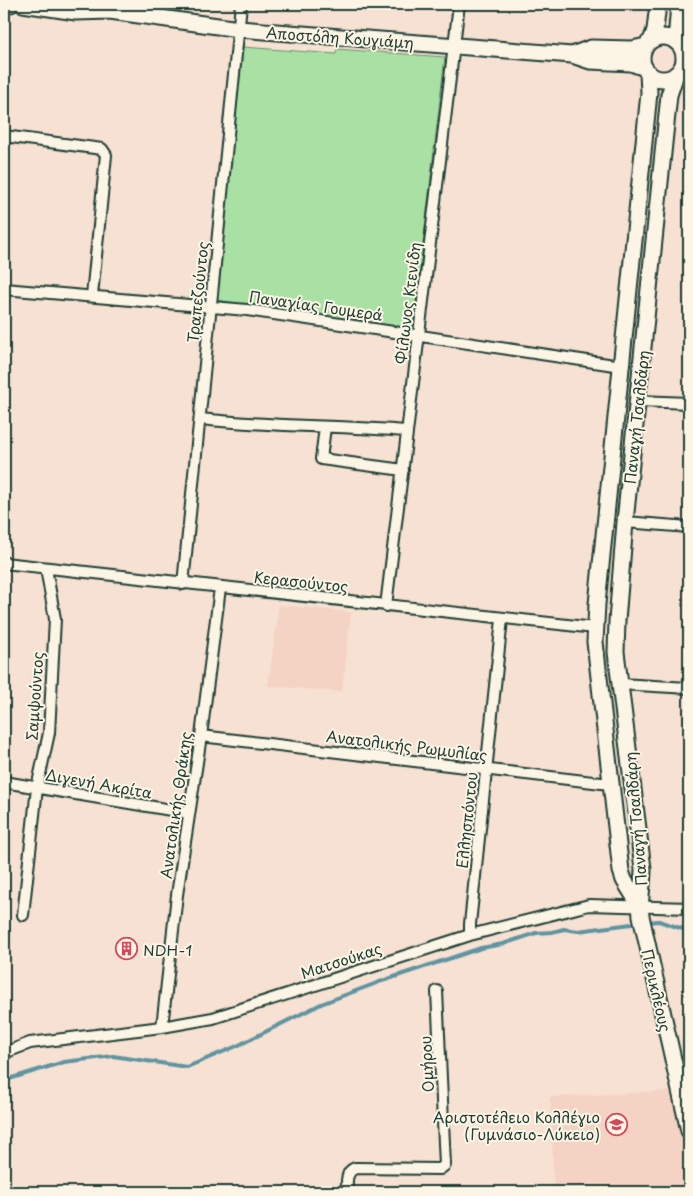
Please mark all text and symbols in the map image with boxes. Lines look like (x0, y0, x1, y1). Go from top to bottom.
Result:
street label: Αποστόλη Κουγιάμη (265, 20, 415, 54)
street label: Τραπεζούντος (180, 240, 214, 344)
street label: Φίλωνος Κτενίδη (388, 241, 426, 365)
street label: Παναγίας Γουμερά (248, 284, 384, 326)
street label: Παναγή Τσαλδάρη (618, 349, 654, 485)
street label: Κερασούντος (253, 565, 350, 597)
street label: Σαμψούντος (19, 651, 49, 741)
street label: Ανατολικής Ρωμυλίας (325, 724, 489, 766)
street label: Ανατολικής Θράκης (153, 730, 197, 880)
street label: Παναγή Τσαλδάρη (618, 751, 652, 887)
street label: Διγενή Ακρίτα (44, 762, 154, 804)
street label: Ελλησπόντου (449, 771, 483, 869)
street label: Ματσούκας (298, 936, 385, 984)
building icon: NDH-1 (115, 937, 139, 961)
place label: NDH-1 (143, 938, 192, 961)
street label: Περικλέους (636, 946, 678, 1034)
street label: Ομήρου (413, 1035, 439, 1093)
place label: Αριστοτέλειο Κολλέγιο (Γυμνάσιο-Λύκειο) (433, 1105, 600, 1145)
school or university icon: Αριστοτέλειο Κολλέγιο (Γυμνάσιο-Λύκειο) (604, 1113, 628, 1137)

